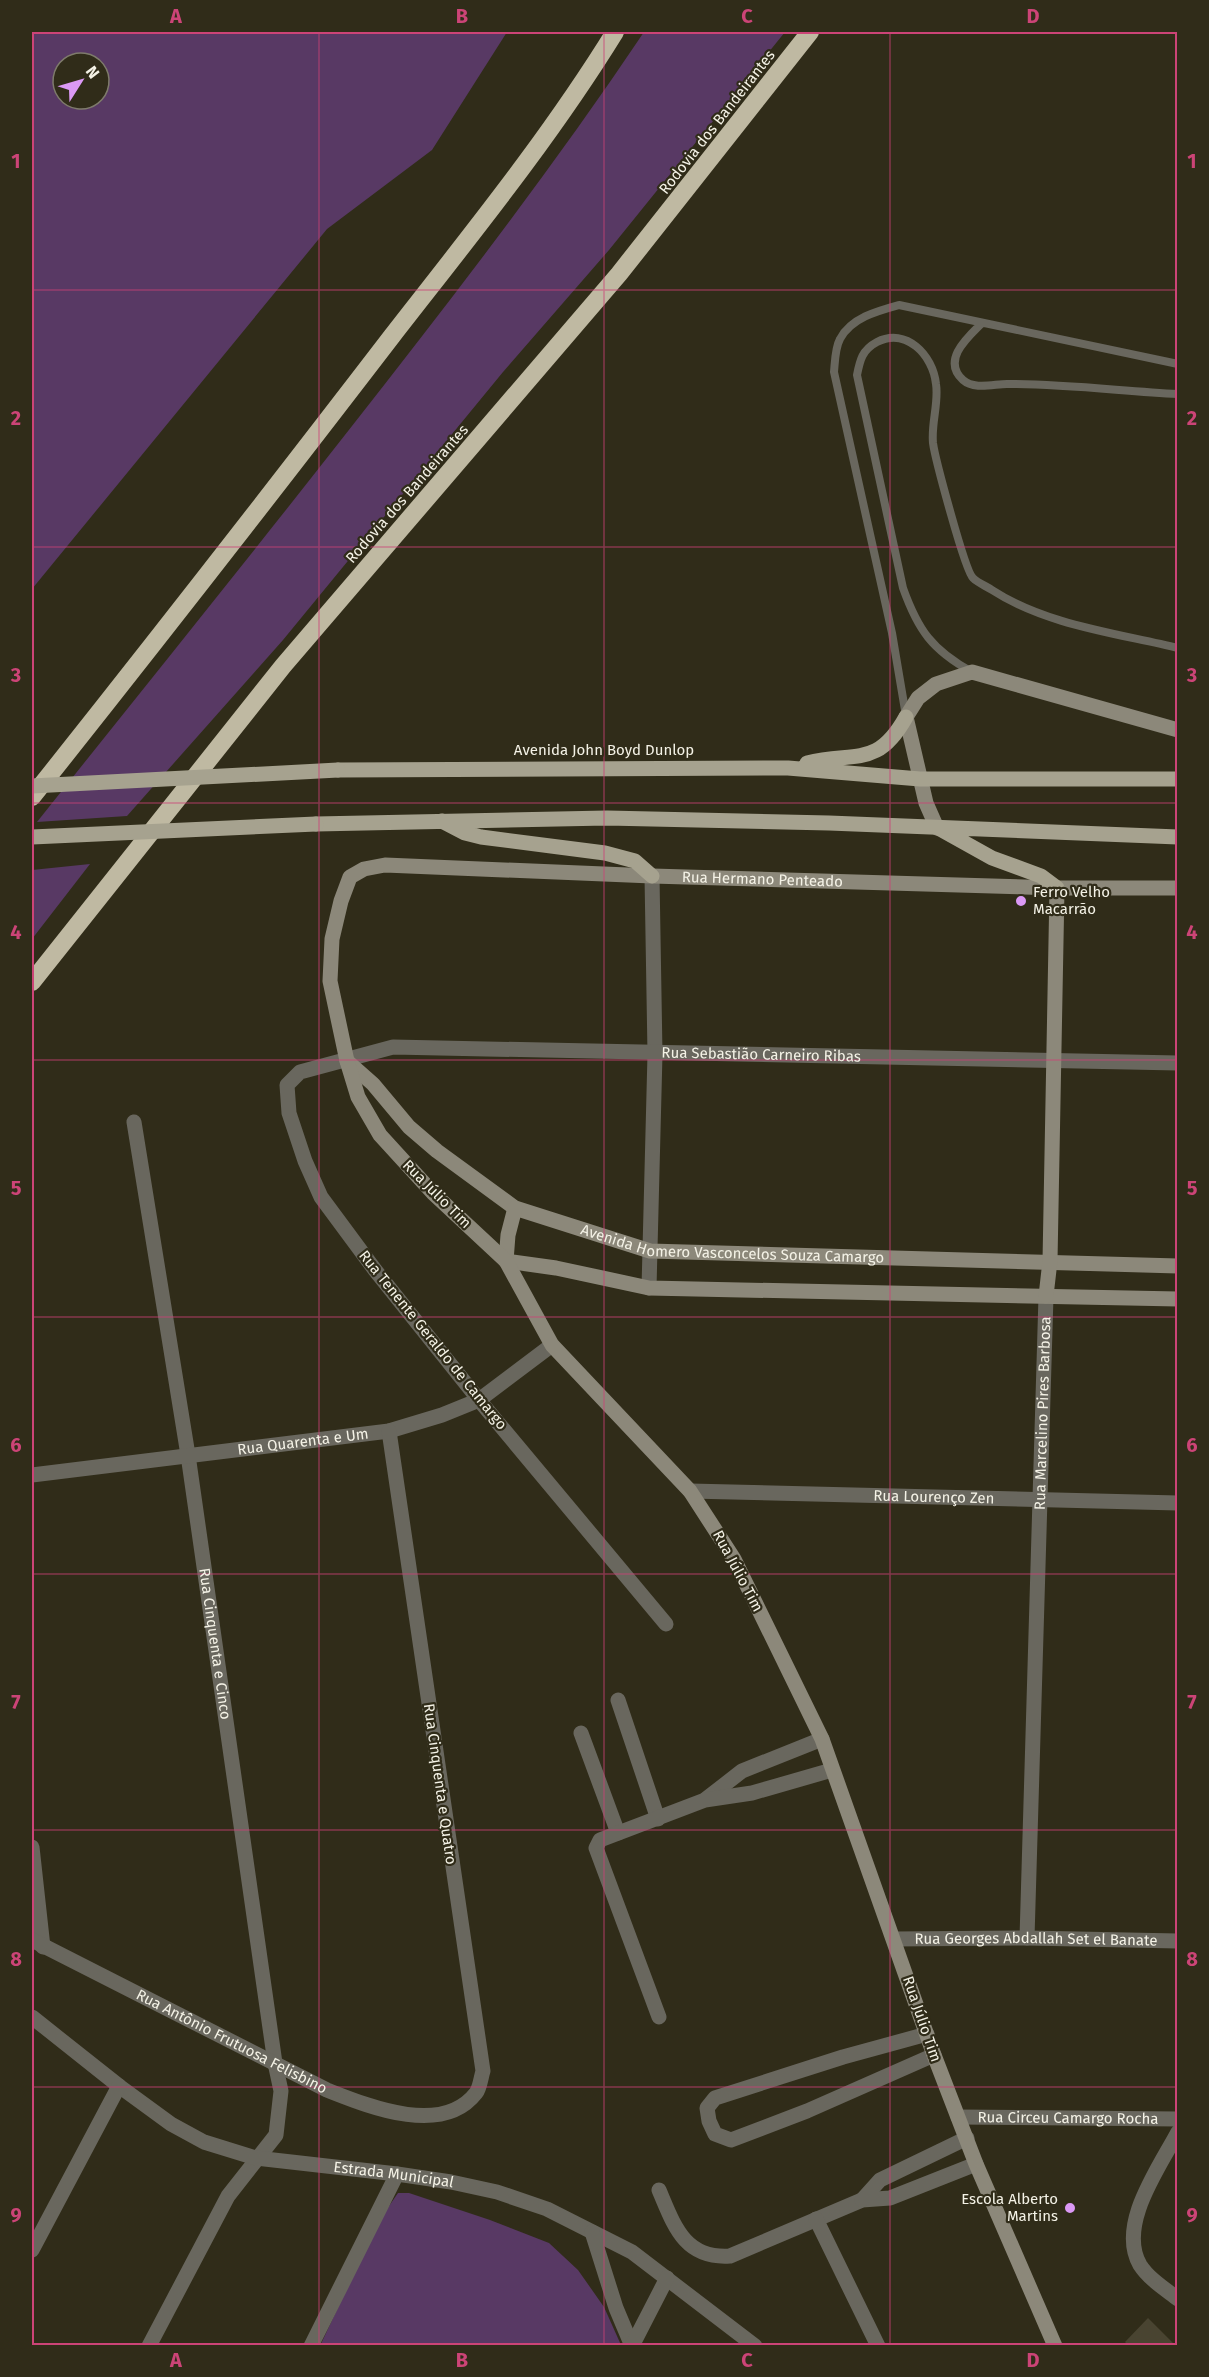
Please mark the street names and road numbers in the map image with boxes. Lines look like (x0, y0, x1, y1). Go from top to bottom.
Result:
street label: Rodovia dos Bandeirantes (655, 46, 779, 198)
street label: Rodovia dos Bandeirantes (342, 421, 472, 567)
street label: Avenida John Boyd Dunlop (514, 741, 694, 759)
street label: Rua Hermano Penteado (682, 868, 843, 891)
street label: Rua Sebastião Carneiro Ribas (661, 1043, 861, 1066)
street label: Rua Júlio Tim (399, 1156, 475, 1232)
street label: Avenida Homero Vasconcelos Souza Camargo (579, 1221, 884, 1267)
street label: Rua Tenente Geraldo de Camargo (355, 1247, 511, 1433)
street label: Rua Marcelino Pires Barbosa (1031, 1316, 1054, 1510)
street label: Rua Quarenta e Um (236, 1425, 370, 1459)
street label: Rua Lourenço Zen (873, 1487, 995, 1507)
street label: Rua Júlio Tim (709, 1527, 767, 1615)
street label: Rua Cinquenta e Cinco (195, 1567, 235, 1721)
street label: Rua Cinquenta e Quatro (420, 1702, 460, 1866)
street label: Rua Georges Abdallah Set el Banate (914, 1929, 1158, 1950)
street label: Rua Júlio Tim (899, 1974, 945, 2064)
street label: Rua Antônio Frutuosa Felisbino (133, 1985, 330, 2098)
street label: Rua Circeu Camargo Rocha (977, 2108, 1159, 2128)
street label: Estrada Municipal (333, 2158, 456, 2191)

